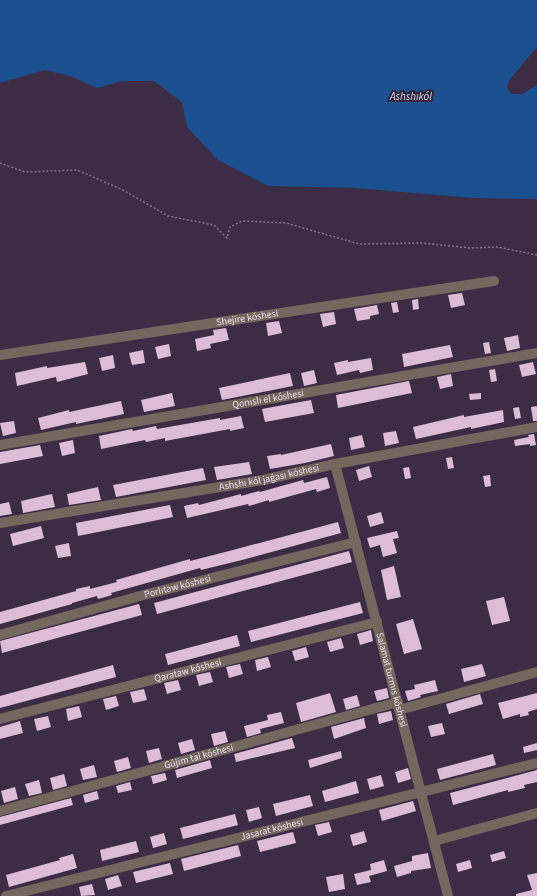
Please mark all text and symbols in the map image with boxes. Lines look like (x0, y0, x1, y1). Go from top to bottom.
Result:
water label: Ashshıkól (389, 89, 432, 104)
street label: Shejire kóshesi (215, 306, 279, 330)
street label: Qonıslı el kóshesi (231, 386, 305, 412)
street label: Ashshı kól jaǵası kóshesi (218, 461, 321, 494)
street label: Porlıtaw kóshesi (143, 572, 212, 602)
street label: Salamat turmıs kóshesi (372, 631, 411, 729)
street label: Qarataw kóshesi (153, 655, 223, 686)
street label: Gújim tal kóshesi (163, 740, 235, 773)
street label: Jasarat kóshesi (239, 815, 305, 844)

